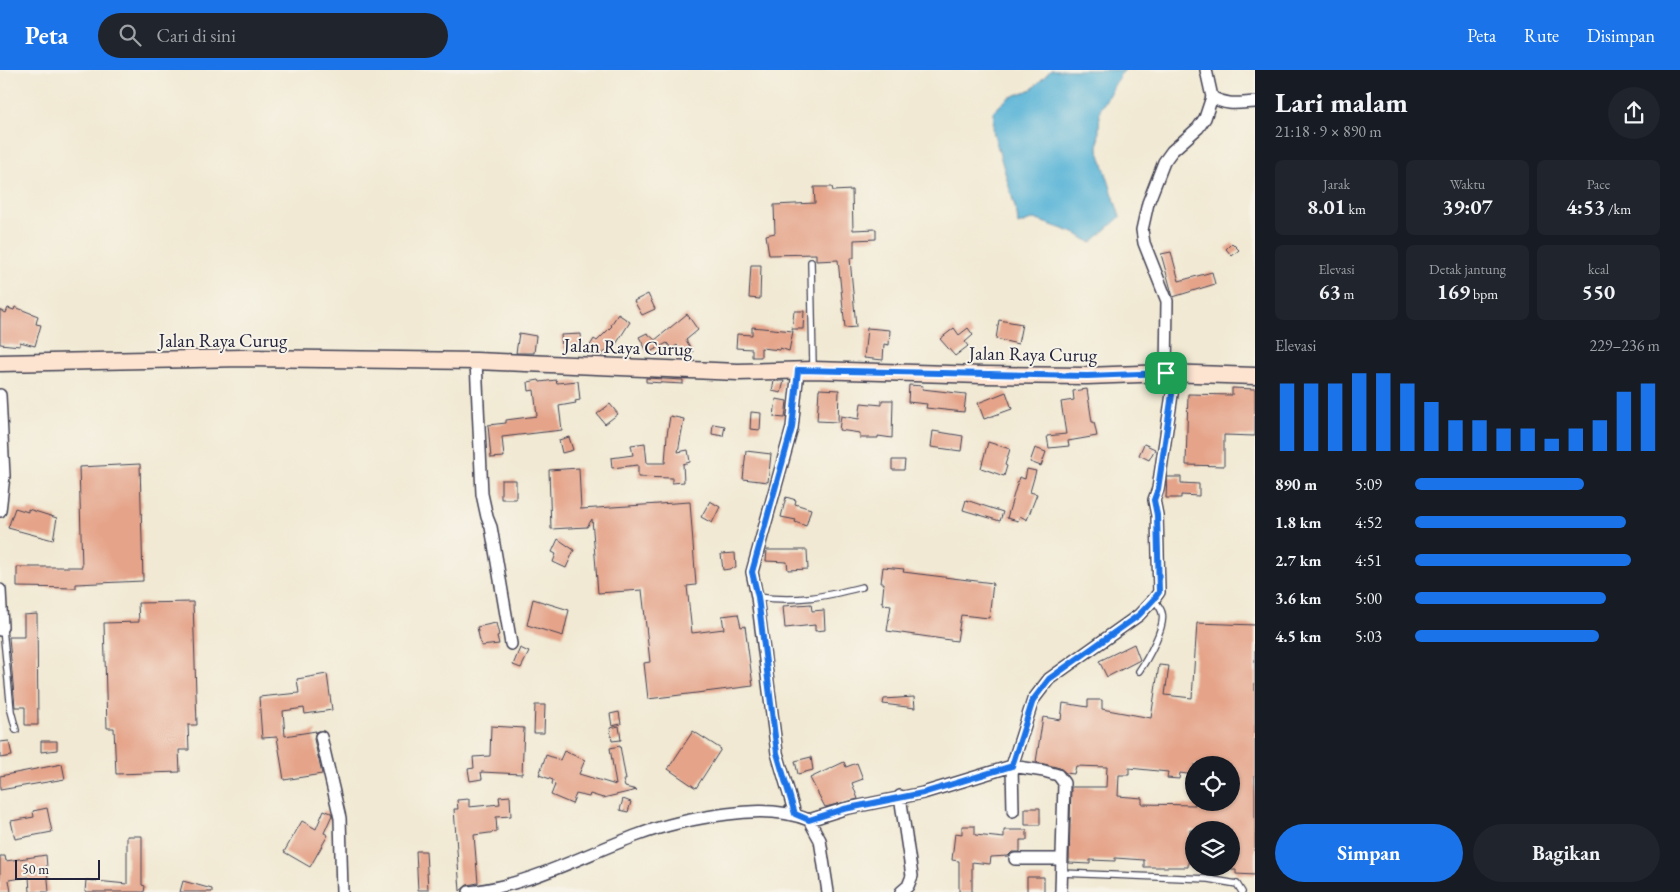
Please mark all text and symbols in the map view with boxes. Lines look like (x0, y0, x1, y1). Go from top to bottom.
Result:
search box (98, 13, 448, 58)
text: Peta (25, 20, 68, 51)
icon: search (116, 21, 144, 49)
text: Cari di sini (156, 23, 236, 48)
text: Peta (1467, 24, 1496, 47)
text: Rute (1524, 24, 1559, 47)
text: Disimpan (1587, 24, 1655, 47)
text: Lari malam (1275, 84, 1408, 120)
button: share (1608, 87, 1660, 139)
text: 21:18 · 9 × 890 m (1275, 121, 1382, 142)
text: Jarak (1323, 175, 1350, 193)
text: Waktu (1450, 175, 1485, 193)
text: Pace (1587, 175, 1610, 193)
text: 8.01 (1307, 193, 1346, 220)
text: 39:07 (1442, 193, 1493, 220)
text: 4:53 (1566, 193, 1605, 220)
text: km (1346, 200, 1366, 218)
text: /km (1605, 200, 1631, 218)
text: Elevasi (1318, 260, 1355, 278)
text: Detak jantung (1429, 260, 1506, 278)
text: kcal (1588, 260, 1609, 278)
text: 63 (1319, 278, 1341, 305)
text: 169 (1437, 278, 1470, 305)
text: 550 (1582, 278, 1615, 305)
text: m (1341, 285, 1354, 303)
text: bpm (1470, 285, 1498, 303)
street label: Jalan Raya Curug (157, 328, 288, 353)
street label: Jalan Raya Curug (561, 332, 693, 362)
text: Elevasi (1275, 335, 1316, 356)
text: 229–236 m (1589, 335, 1660, 356)
street label: Jalan Raya Curug (967, 340, 1098, 368)
pin (1145, 352, 1187, 394)
icon: arrive (1152, 359, 1180, 387)
text: 890 m (1275, 474, 1317, 495)
text: 5:09 (1355, 474, 1382, 495)
text: 1.8 km (1275, 512, 1321, 533)
text: 4:52 (1355, 512, 1382, 533)
text: 2.7 km (1275, 550, 1321, 571)
text: 4:51 (1355, 550, 1382, 571)
text: 3.6 km (1275, 588, 1321, 609)
text: 5:00 (1355, 588, 1382, 609)
text: 4.5 km (1275, 626, 1321, 647)
text: 5:03 (1355, 626, 1382, 647)
map controls (1185, 756, 1240, 876)
button: locate (1185, 756, 1240, 811)
button: layers (1185, 821, 1240, 876)
button: Simpan (1275, 824, 1463, 882)
button: Bagikan (1473, 824, 1660, 882)
scale bar (15, 857, 100, 880)
text: 50 m (22, 860, 49, 878)

